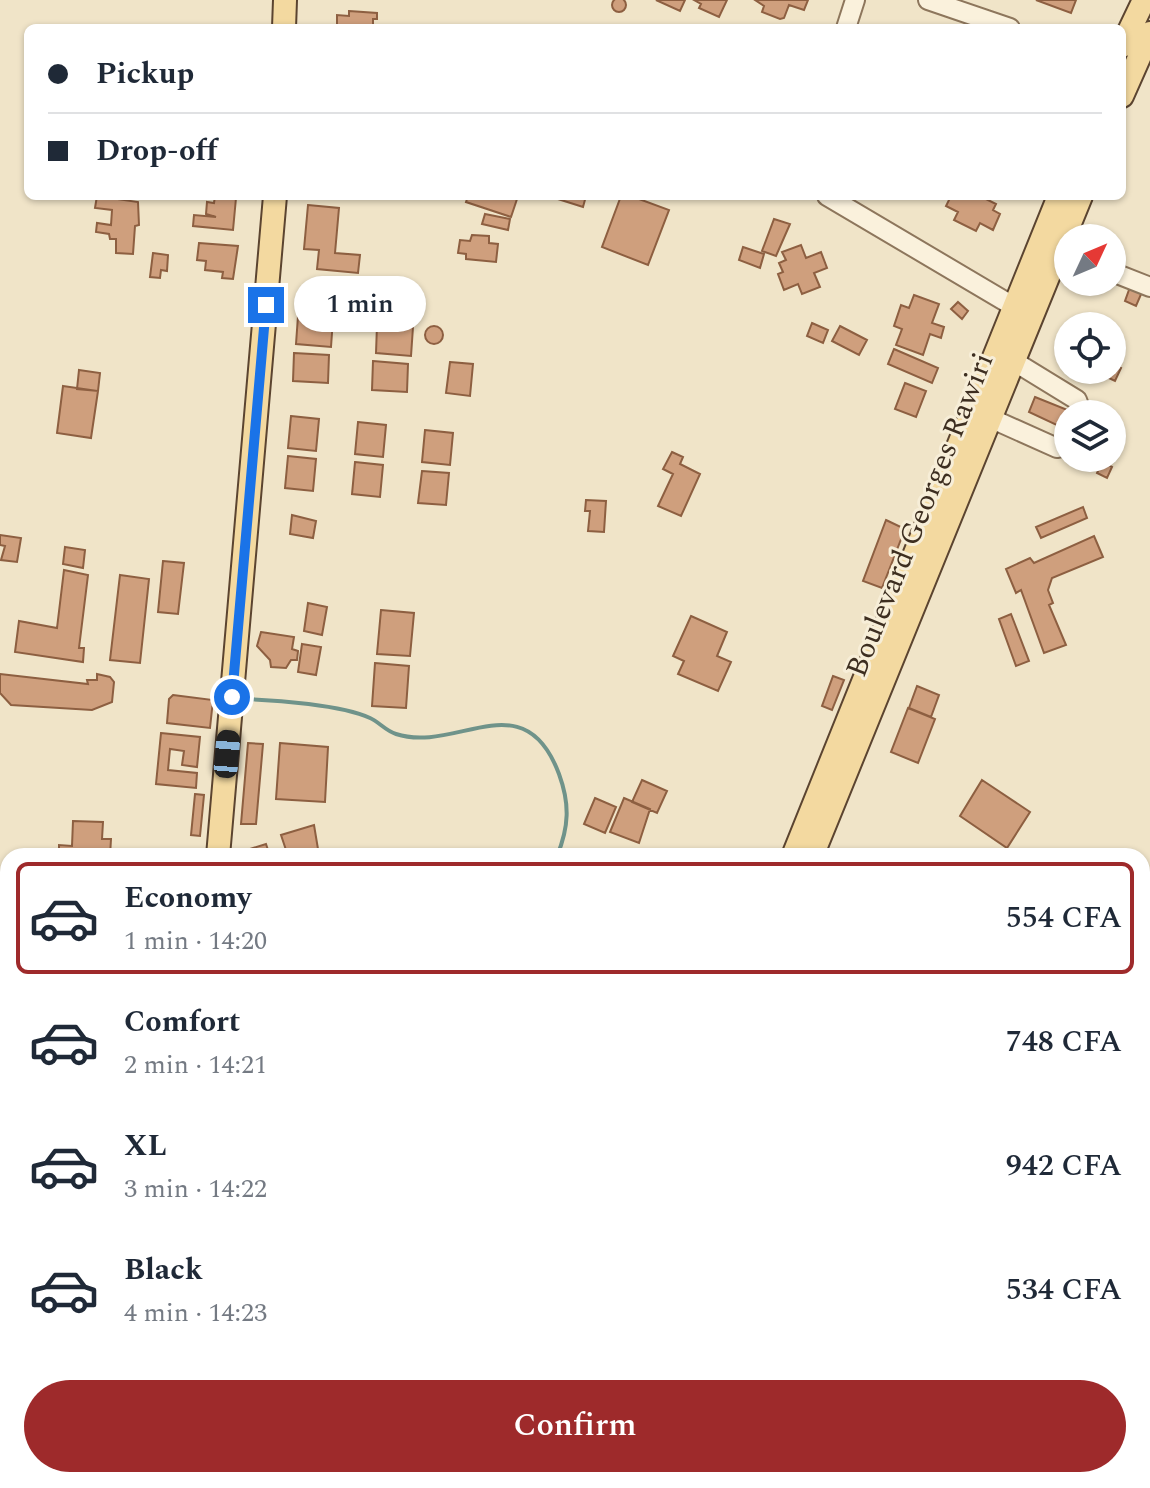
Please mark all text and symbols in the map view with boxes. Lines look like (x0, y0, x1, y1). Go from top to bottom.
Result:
text: Pickup (96, 51, 194, 97)
text: Drop-off (96, 128, 217, 174)
north arrow (1054, 224, 1126, 296)
map controls (1054, 224, 1126, 472)
callout: 1 min (294, 277, 426, 333)
text: 1 min (326, 284, 394, 324)
route end (248, 287, 284, 323)
button: locate (1054, 312, 1126, 384)
street label: Boulevard Georges Rawiri (834, 346, 1006, 684)
button: layers (1054, 400, 1126, 472)
route start (214, 679, 250, 715)
car (213, 729, 241, 779)
text: Economy (124, 875, 251, 921)
icon: car (28, 882, 100, 954)
text: 554 CFA (1006, 895, 1122, 941)
text: 1 min · 14:20 (124, 921, 267, 961)
text: Comfort (124, 999, 240, 1045)
icon: car (28, 1006, 100, 1078)
text: 748 CFA (1006, 1019, 1122, 1065)
text: 2 min · 14:21 (124, 1045, 267, 1085)
text: XL (124, 1123, 167, 1169)
icon: car (28, 1130, 100, 1202)
text: 942 CFA (1006, 1143, 1122, 1189)
text: 3 min · 14:22 (124, 1169, 267, 1209)
text: Black (124, 1247, 203, 1293)
icon: car (28, 1254, 100, 1326)
text: 534 CFA (1006, 1267, 1122, 1313)
text: 4 min · 14:23 (124, 1293, 267, 1333)
button: Confirm (24, 1380, 1126, 1472)

